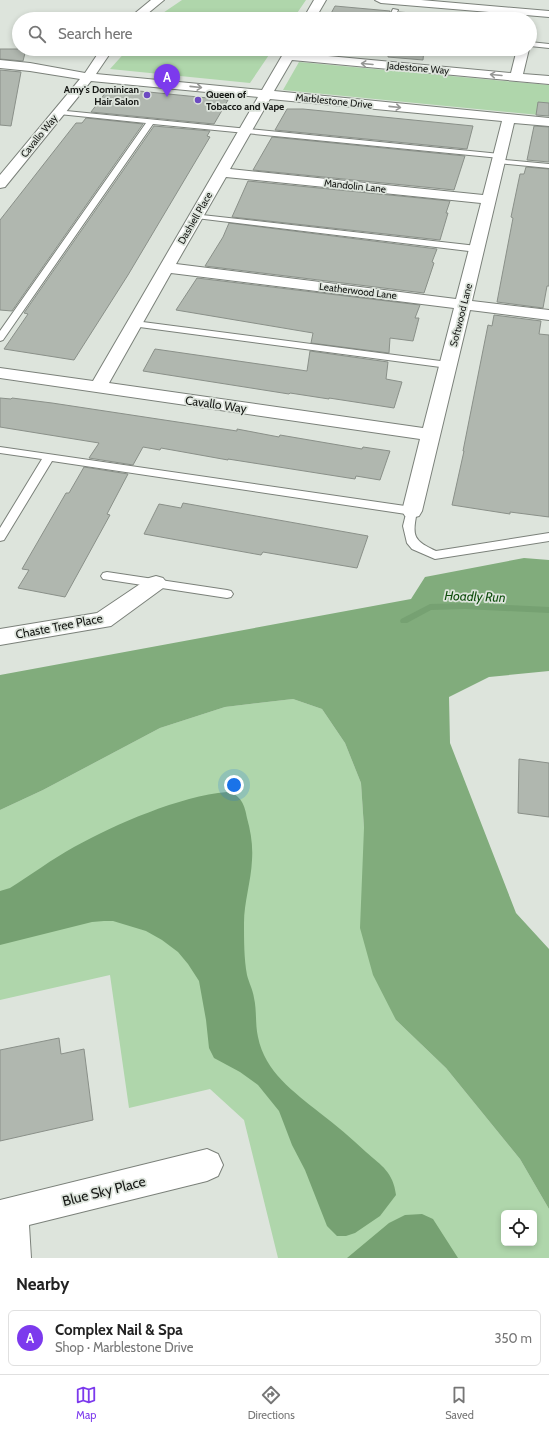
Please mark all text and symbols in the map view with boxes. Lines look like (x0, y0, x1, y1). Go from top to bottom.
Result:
search box (12, 12, 537, 56)
icon: search (26, 23, 48, 45)
text: Search here (58, 25, 133, 43)
street label: Jadestone Way (385, 59, 450, 77)
one-way arrow (361, 60, 374, 67)
pin: A (154, 64, 180, 97)
one-way arrow (490, 72, 503, 79)
place label: Amy's Dominican Hair Salon (64, 83, 139, 108)
one-way arrow (189, 84, 202, 91)
place label: Queen of Tobacco and Vape (206, 88, 284, 113)
marker: Amy's Dominican Hair Salon (142, 90, 152, 100)
street label: Marblestone Drive (295, 90, 373, 112)
marker: Queen of Tobacco and Vape (193, 95, 203, 105)
one-way arrow (388, 103, 401, 110)
street label: Cavallo Way (18, 112, 60, 160)
street label: Mandolin Lane (323, 176, 387, 196)
street label: Dashiell Place (175, 190, 215, 246)
street label: Leatherwood Lane (318, 280, 398, 302)
street label: Softwood Lane (447, 282, 475, 348)
street label: Cavallo Way (184, 392, 248, 416)
water label: Hoadly Run (444, 587, 506, 605)
street label: Chaste Tree Place (14, 610, 104, 642)
your location (224, 775, 244, 795)
street label: Blue Sky Place (60, 1172, 148, 1210)
map controls (501, 1210, 537, 1246)
button: locate (501, 1210, 537, 1246)
text: Nearby (16, 1274, 69, 1294)
text: Complex Nail & Spa (55, 1321, 183, 1339)
text: A (26, 1330, 34, 1346)
text: 350 m (495, 1330, 532, 1346)
text: Shop · Marblestone Drive (55, 1339, 193, 1355)
tab: Map (75, 1384, 97, 1422)
tab: Directions (248, 1384, 295, 1422)
tab: Saved (445, 1384, 474, 1422)

